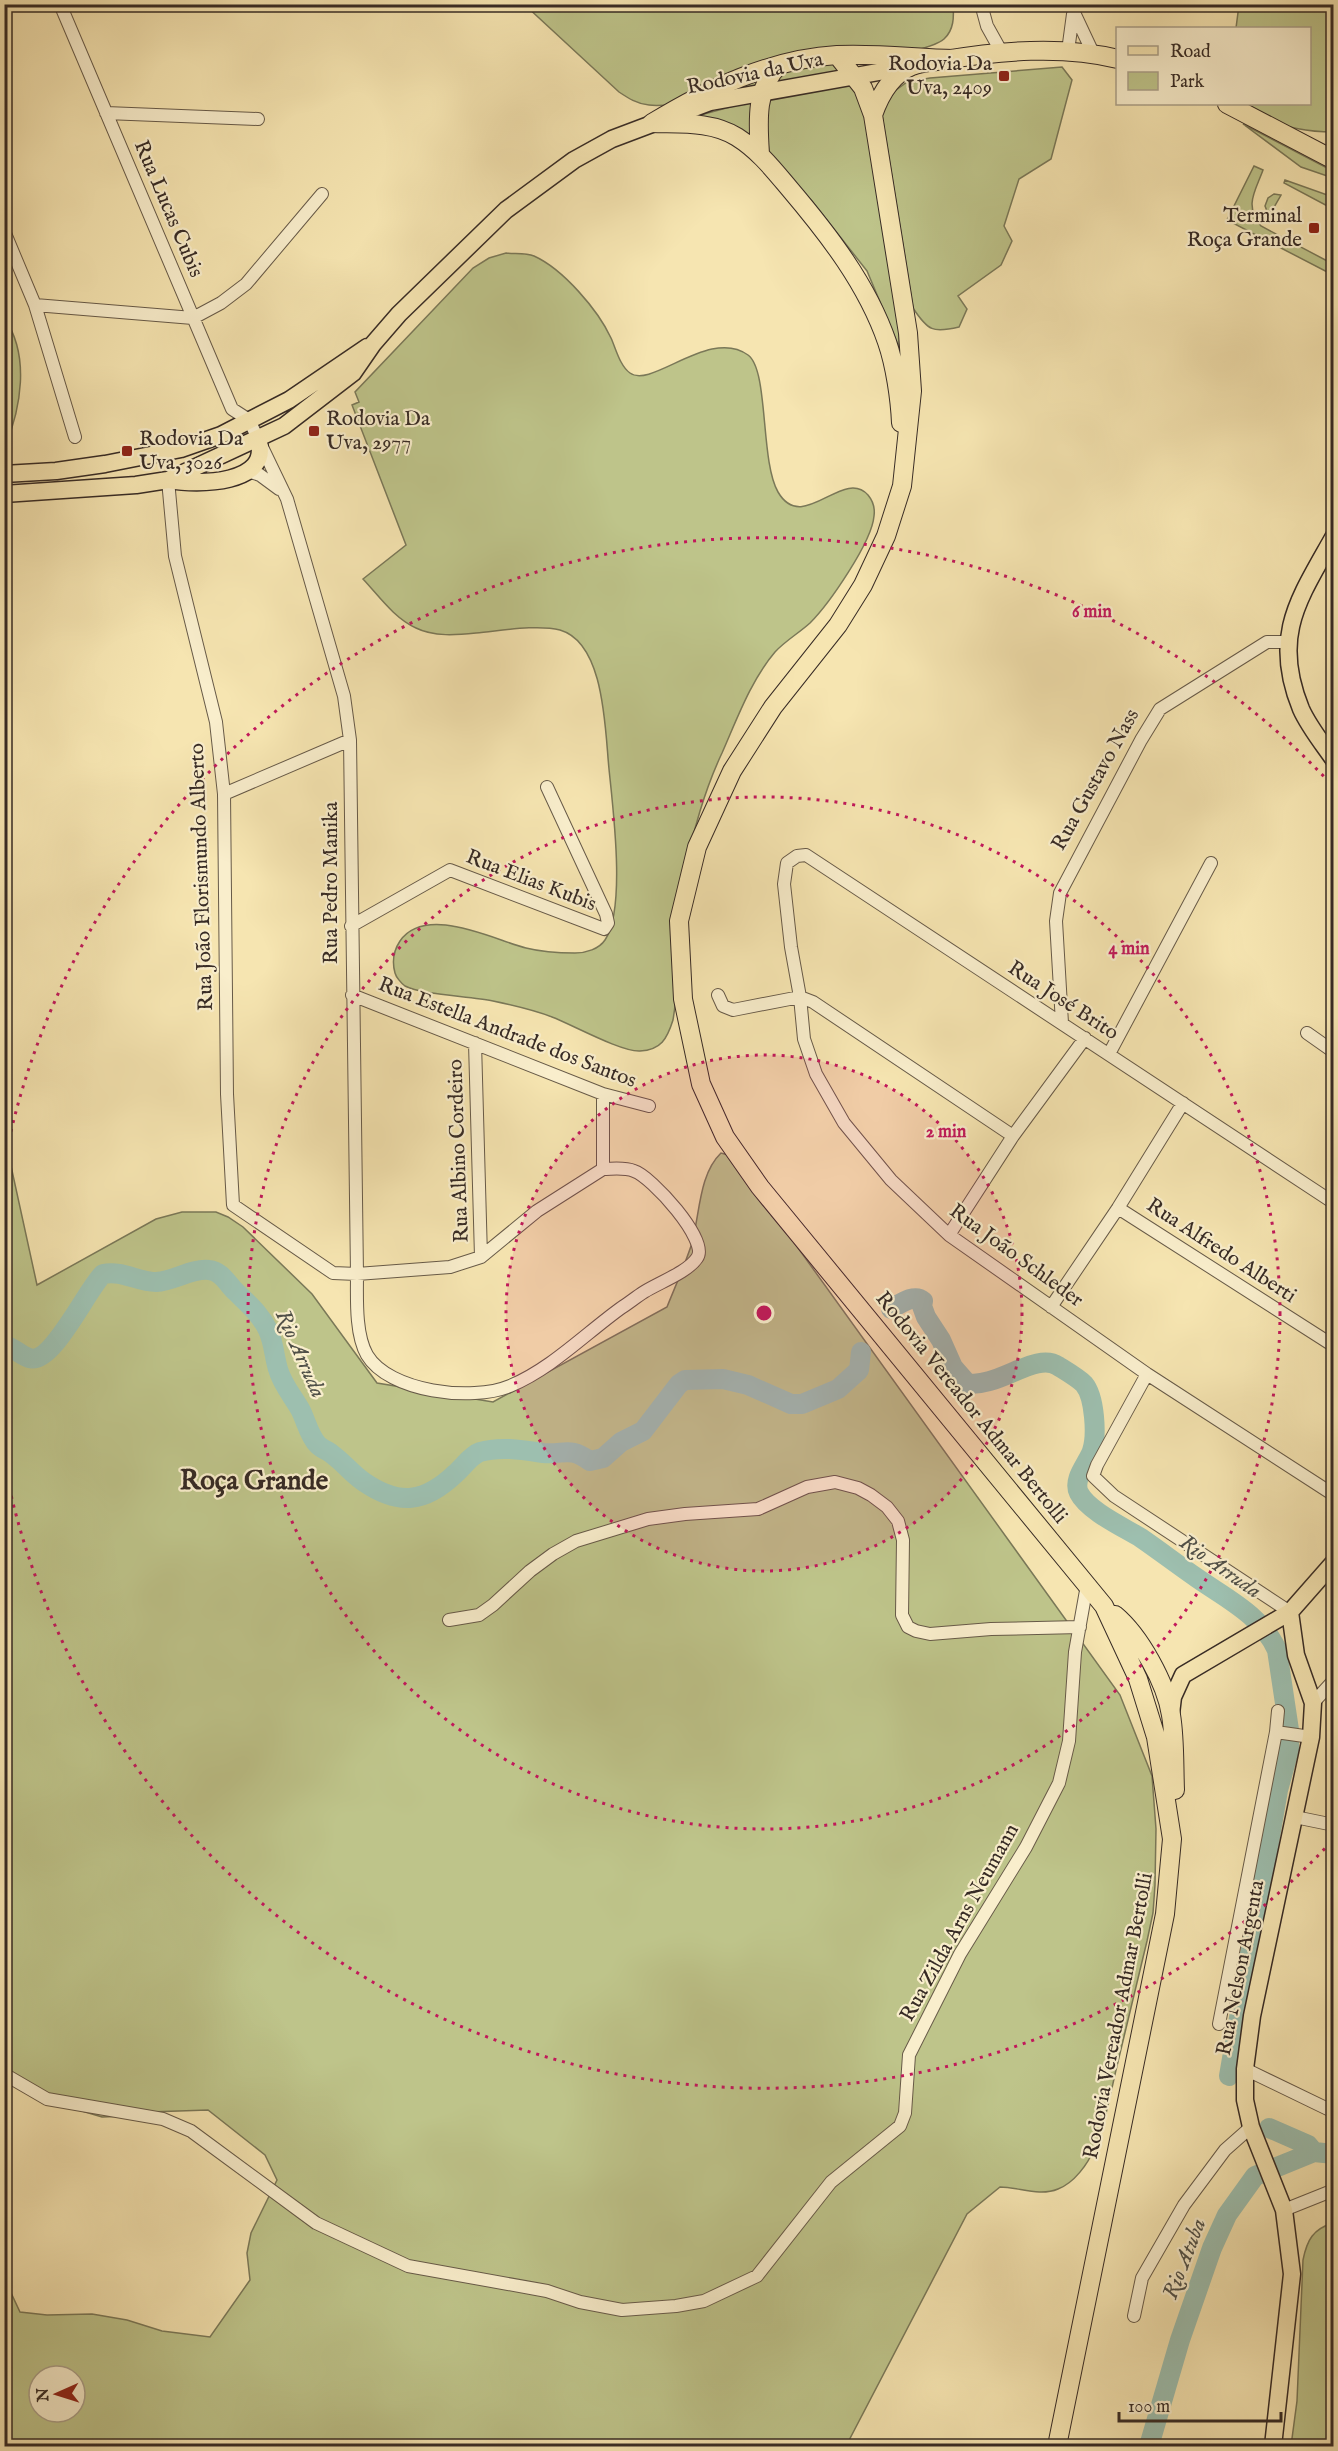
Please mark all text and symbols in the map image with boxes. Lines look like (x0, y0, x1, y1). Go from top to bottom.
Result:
legend (1116, 27, 1311, 105)
text: Road (1170, 41, 1211, 64)
street label: Rodovia da Uva (684, 46, 827, 102)
place label: Rodovia Da Uva, 2409 (888, 51, 993, 102)
marker: Rodovia Da Uva, 2409 (997, 69, 1011, 83)
text: Park (1170, 71, 1205, 94)
street label: Rua Lucas Cubis (127, 136, 209, 282)
place label: Terminal Roça Grande (1187, 203, 1302, 254)
marker: Terminal Roça Grande (1307, 221, 1321, 235)
place label: Rodovia Da Uva, 2977 (326, 406, 431, 457)
marker: Rodovia Da Uva, 2977 (307, 424, 321, 438)
place label: Rodovia Da Uva, 3026 (139, 426, 244, 477)
marker: Rodovia Da Uva, 3026 (120, 444, 134, 458)
text: 6 min (1072, 601, 1112, 624)
street label: Rua Gustavo Nass (1046, 704, 1146, 856)
street label: Rua João Florismundo Alberto (184, 743, 220, 1011)
street label: Rua Pedro Manika (318, 801, 345, 964)
street label: Rua Elias Kubis (462, 844, 600, 918)
text: 4 min (1108, 938, 1150, 961)
street label: Rua José Brito (1002, 955, 1124, 1047)
street label: Rua Estella Andrade dos Santos (374, 971, 640, 1095)
street label: Rua Albino Cordeiro (442, 1059, 476, 1243)
text: 2 min (926, 1121, 967, 1144)
street label: Rua Alfredo Alberti (1141, 1192, 1301, 1310)
street label: Rua João Schleder (944, 1198, 1089, 1314)
street label: Rodovia Vereador Admar Bertolli (869, 1286, 1073, 1530)
centre of rings (754, 1303, 774, 1323)
water label: Rio Arruda (268, 1305, 332, 1403)
district label: Roça Grande (180, 1465, 329, 1499)
water label: Rio Arruda (1174, 1529, 1267, 1605)
street label: Rua Zilda Arns Neumann (894, 1819, 1026, 2027)
street label: Rodovia Vereador Admar Bertolli (1078, 1870, 1160, 2162)
street label: Rua Nelson Argenta (1211, 1877, 1271, 2058)
water label: Rio Atuba (1157, 2215, 1213, 2303)
north arrow (27, 2364, 87, 2424)
scale bar (1119, 2385, 1281, 2423)
text: N (34, 2387, 54, 2403)
text: 100 m (1128, 2396, 1170, 2419)

